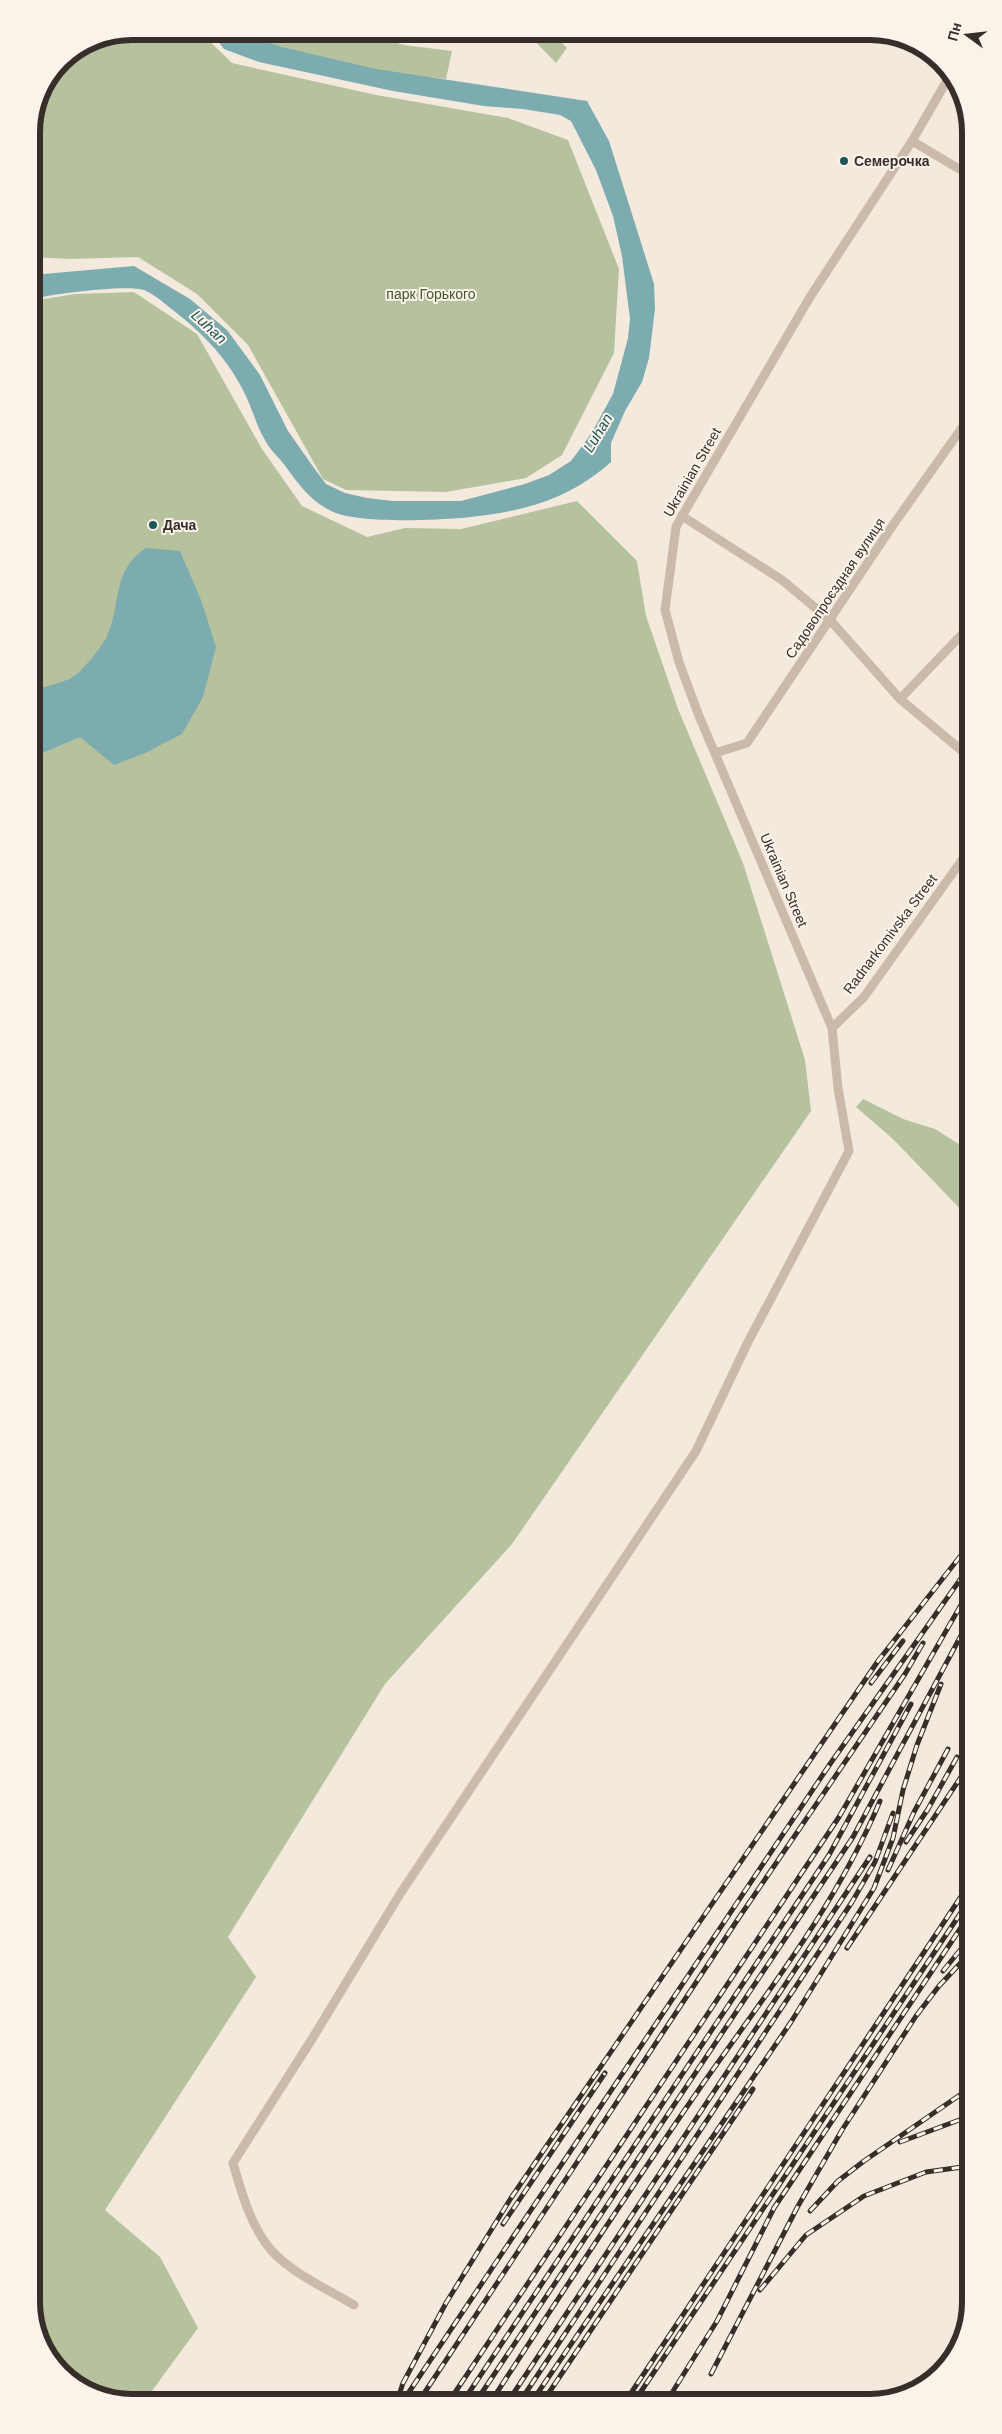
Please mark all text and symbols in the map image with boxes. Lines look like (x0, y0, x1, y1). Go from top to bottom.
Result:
north arrow (942, 10, 992, 60)
text: Пн (944, 21, 965, 43)
place label: Семерочка (854, 153, 930, 169)
marker: Семерочка (838, 155, 850, 167)
park label: парк Горького (386, 286, 476, 302)
water label: Luhan (188, 306, 230, 347)
water label: Luhan (580, 410, 616, 455)
street label: Ukrainian Street (660, 424, 724, 519)
street label: Садовопроєздная вулиця (782, 515, 888, 661)
place label: Дача (163, 517, 197, 533)
marker: Дача (147, 519, 159, 531)
street label: Ukrainian Street (757, 831, 811, 929)
street label: Radnarkomivska Street (840, 871, 940, 997)

